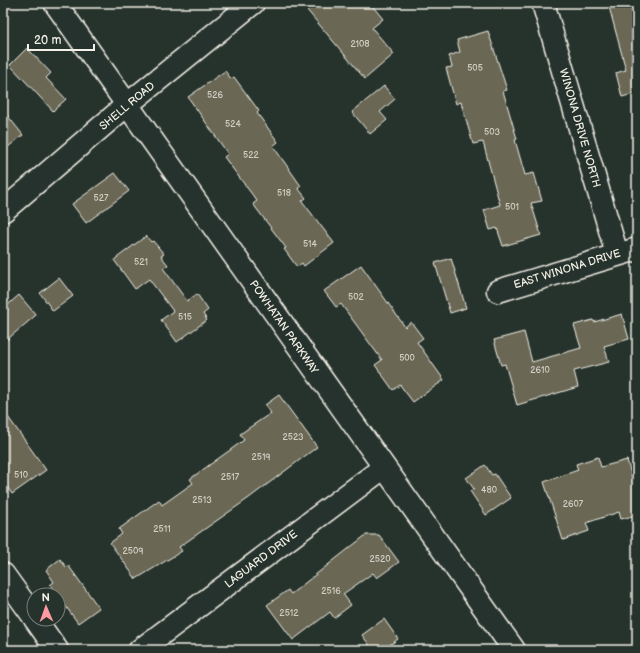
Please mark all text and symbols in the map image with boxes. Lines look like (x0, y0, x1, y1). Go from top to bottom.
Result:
scale bar (28, 26, 94, 52)
text: 20 m (34, 33, 61, 48)
house number: 2108 (350, 39, 370, 50)
house number: 505 (467, 63, 483, 74)
street label: WINONA DRIVE NORTH (557, 67, 603, 189)
street label: SHELL ROAD (97, 79, 157, 133)
house number: 526 (207, 90, 223, 101)
house number: 524 (225, 119, 241, 130)
house number: 503 (484, 127, 500, 138)
house number: 522 (243, 150, 260, 161)
house number: 518 (277, 188, 291, 199)
house number: 527 (94, 193, 109, 204)
house number: 501 (505, 202, 519, 213)
house number: 514 (303, 239, 318, 250)
street label: EAST WINONA DRIVE (512, 247, 622, 291)
house number: 521 (134, 257, 148, 268)
street label: POWHATAN PARKWAY (247, 278, 322, 377)
house number: 502 (348, 292, 365, 303)
house number: 515 (178, 312, 192, 323)
house number: 500 (399, 353, 415, 364)
house number: 2610 (530, 365, 550, 376)
house number: 2523 (282, 432, 304, 443)
house number: 2519 (251, 452, 271, 463)
house number: 510 (14, 470, 28, 481)
house number: 2517 (221, 472, 240, 483)
house number: 480 (481, 485, 497, 496)
house number: 2513 (192, 495, 212, 506)
house number: 2607 (563, 499, 584, 510)
house number: 2511 (153, 524, 171, 535)
street label: LAGUARD DRIVE (222, 527, 300, 591)
house number: 2509 (123, 546, 143, 557)
house number: 2520 (369, 554, 391, 565)
house number: 2516 (321, 586, 341, 597)
north arrow (26, 587, 66, 627)
text: N (41, 591, 50, 604)
house number: 2512 (279, 608, 299, 619)

